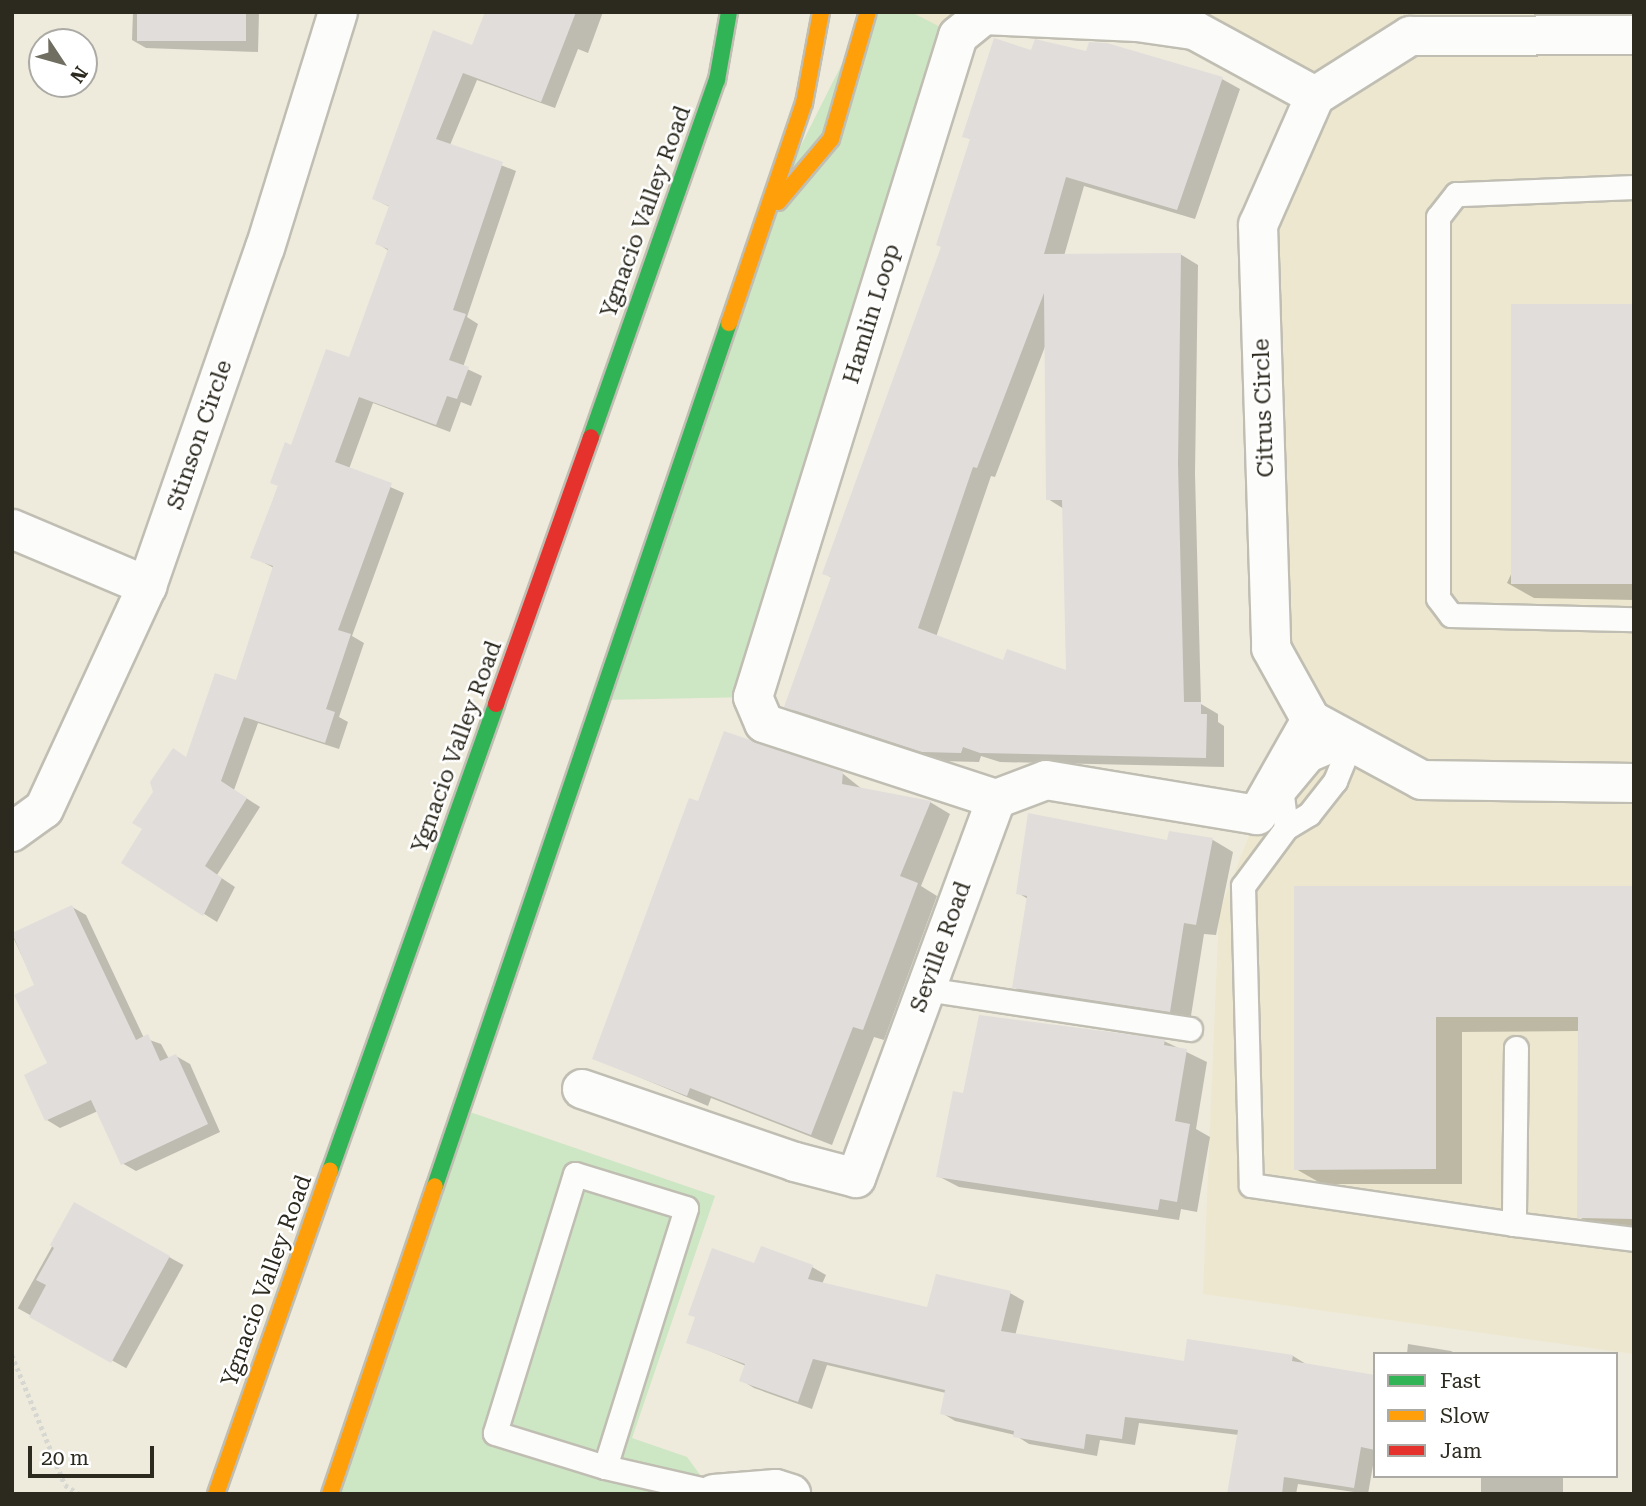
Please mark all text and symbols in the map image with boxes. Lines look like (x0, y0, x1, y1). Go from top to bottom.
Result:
north arrow (28, 28, 98, 98)
text: N (65, 62, 92, 87)
street label: Ygnacio Valley Road (595, 102, 697, 322)
street label: Hamlin Loop (838, 241, 906, 387)
street label: Citrus Circle (1248, 338, 1280, 478)
street label: Stinson Circle (161, 357, 239, 513)
street label: Ygnacio Valley Road (406, 637, 508, 857)
street label: Seville Road (905, 878, 977, 1016)
street label: Ygnacio Valley Road (216, 1171, 318, 1391)
legend (1373, 1352, 1618, 1478)
text: Fast (1440, 1369, 1481, 1393)
text: Slow (1440, 1404, 1489, 1428)
scale bar (32, 1432, 158, 1476)
text: Jam (1440, 1439, 1482, 1463)
text: 20 m (41, 1446, 89, 1470)

